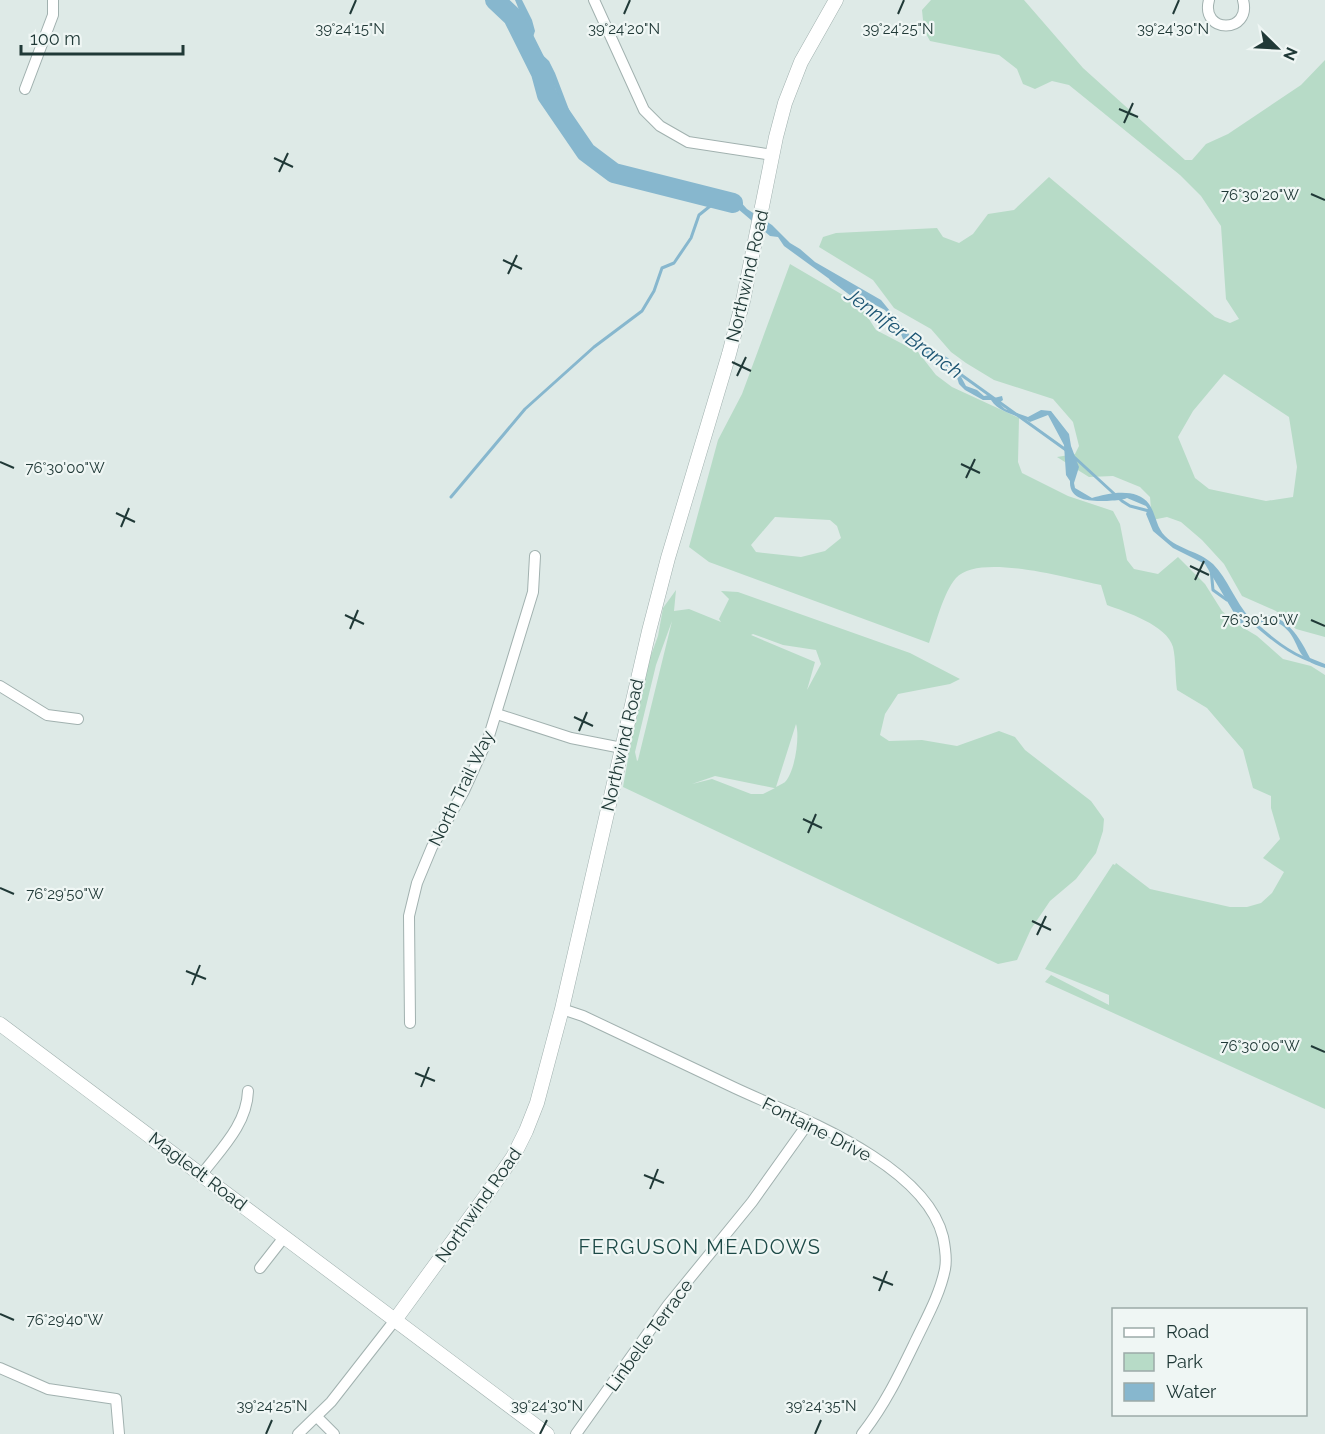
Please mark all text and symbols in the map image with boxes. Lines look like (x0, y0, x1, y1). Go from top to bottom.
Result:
scale bar (21, 18, 183, 56)
north arrow (1247, 18, 1307, 78)
text: 39°24'15"N (315, 20, 385, 38)
text: 39°24'20"N (588, 20, 660, 38)
text: 39°24'25"N (862, 20, 934, 38)
text: 39°24'30"N (1137, 20, 1209, 38)
text: 100 m (30, 28, 81, 49)
text: N (1279, 44, 1301, 63)
text: 76°30'20"W (1221, 186, 1299, 204)
street label: Northwind Road (722, 208, 772, 344)
water label: Jennifer Branch (840, 282, 967, 384)
text: 76°30'00"W (25, 459, 105, 477)
text: 76°30'10"W (1222, 611, 1299, 629)
street label: Northwind Road (597, 677, 647, 813)
street label: North Trail Way (424, 726, 498, 849)
text: 76°29'50"W (26, 885, 104, 903)
text: 76°30'00"W (1220, 1037, 1300, 1055)
street label: Fontaine Drive (759, 1093, 875, 1166)
street label: Magledt Road (145, 1127, 251, 1215)
street label: Northwind Road (431, 1144, 525, 1266)
district label: FERGUSON MEADOWS (579, 1235, 821, 1259)
street label: Linbelle Terrace (601, 1275, 697, 1395)
legend (1112, 1308, 1307, 1416)
text: 76°29'40"W (27, 1311, 104, 1329)
text: Road (1166, 1321, 1209, 1342)
text: Park (1166, 1351, 1203, 1372)
text: Water (1166, 1381, 1217, 1402)
text: 39°24'25"N (236, 1397, 308, 1415)
text: 39°24'30"N (511, 1397, 583, 1415)
text: 39°24'35"N (785, 1397, 857, 1415)

